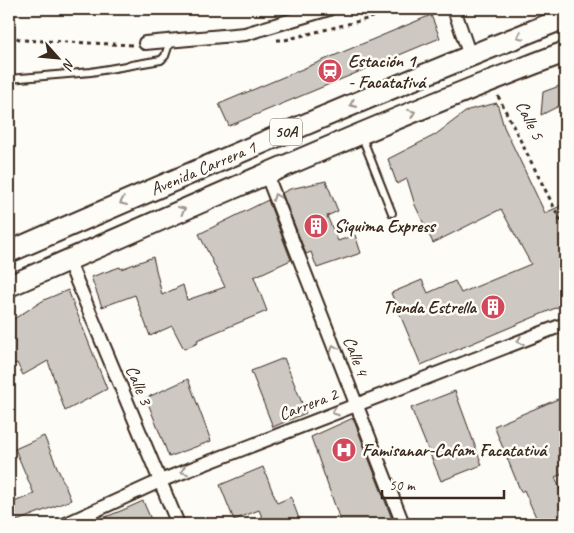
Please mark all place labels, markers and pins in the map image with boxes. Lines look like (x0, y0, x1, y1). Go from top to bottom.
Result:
place label: Estación 1 - Facatativá (348, 50, 427, 93)
station icon: Estación 1 - Facatativá (317, 58, 343, 84)
building icon: Siquima Express (303, 213, 329, 239)
place label: Siquima Express (334, 215, 437, 237)
building icon: Tienda Estrella (480, 294, 506, 320)
place label: Tienda Estrella (383, 296, 478, 318)
hospital icon: Famisanar-Cafam Facatativá (331, 437, 357, 463)
place label: Famisanar-Cafam Facatativá (362, 439, 548, 461)

